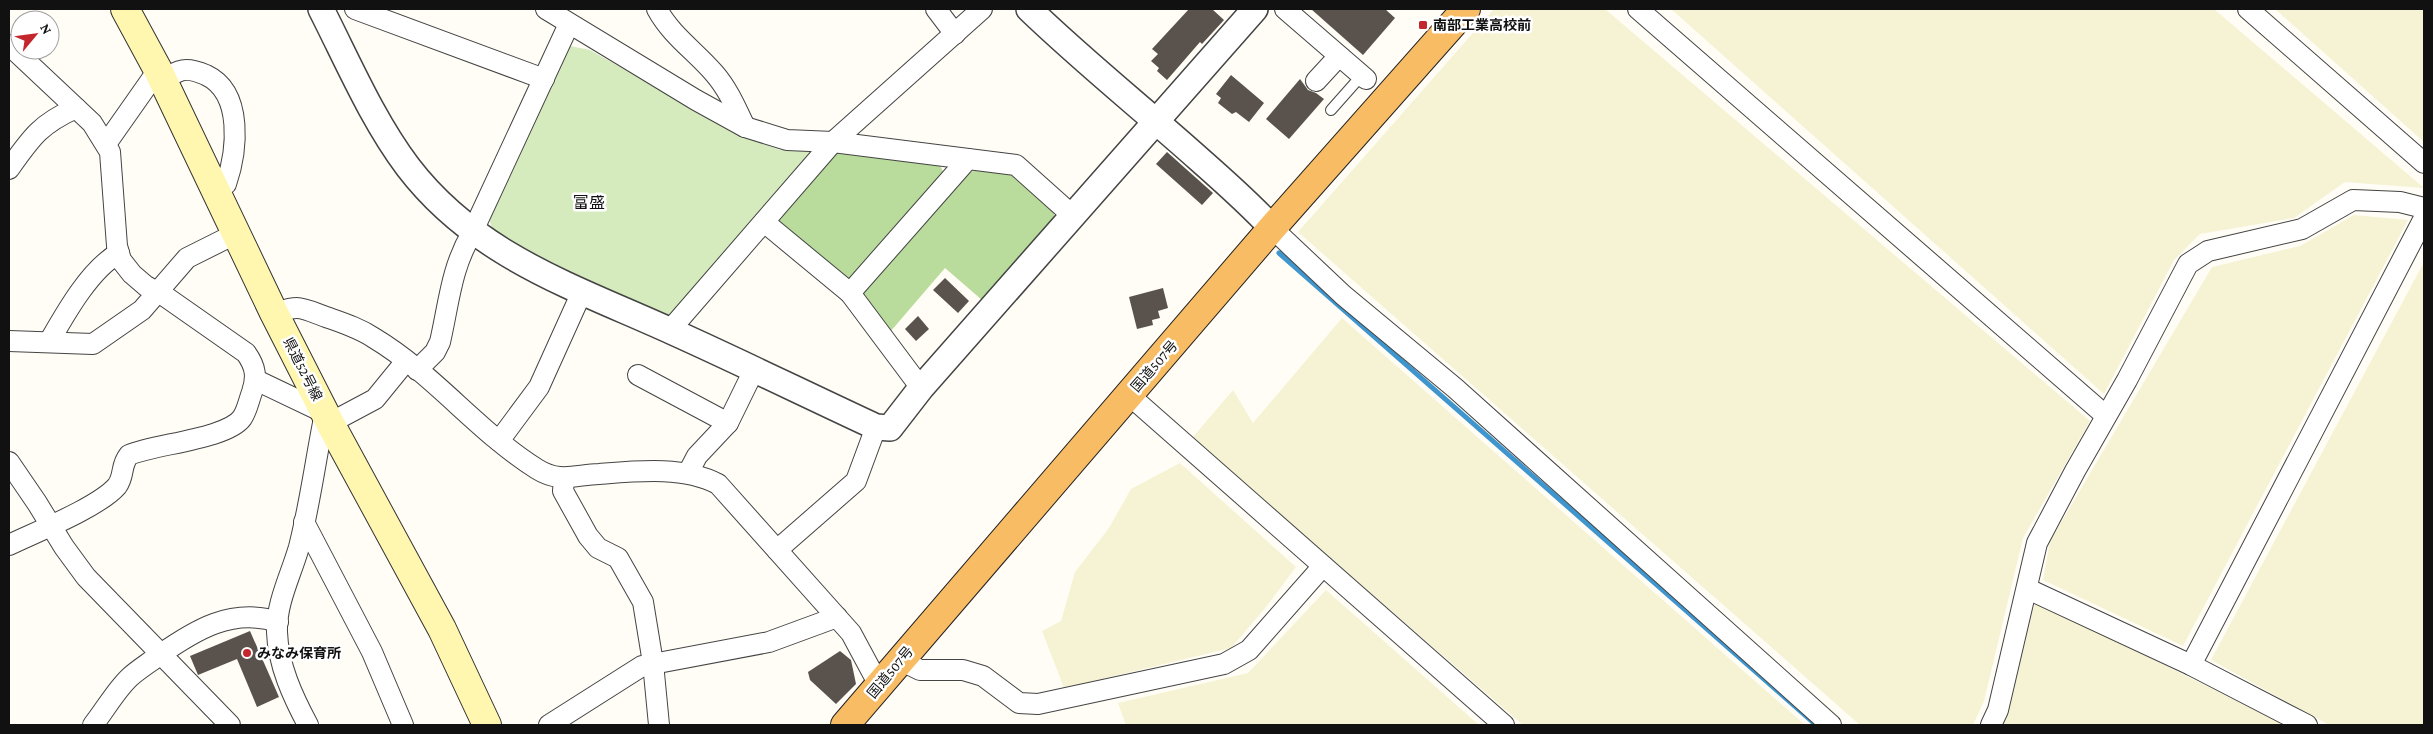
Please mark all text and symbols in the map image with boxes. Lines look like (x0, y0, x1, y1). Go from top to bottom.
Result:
north arrow (10, 10, 60, 60)
place label: 南部工業高校前 (1433, 17, 1531, 33)
marker: 南部工業高校前 (1417, 19, 1429, 31)
text: N (37, 21, 56, 37)
district label: 富盛 (573, 194, 605, 211)
street label: 県道52号線 (280, 335, 326, 403)
street label: 国道507号 (1127, 337, 1181, 395)
street label: 国道507号 (864, 643, 916, 701)
place label: みなみ保育所 (257, 645, 341, 661)
marker: みなみ保育所 (241, 647, 253, 659)

